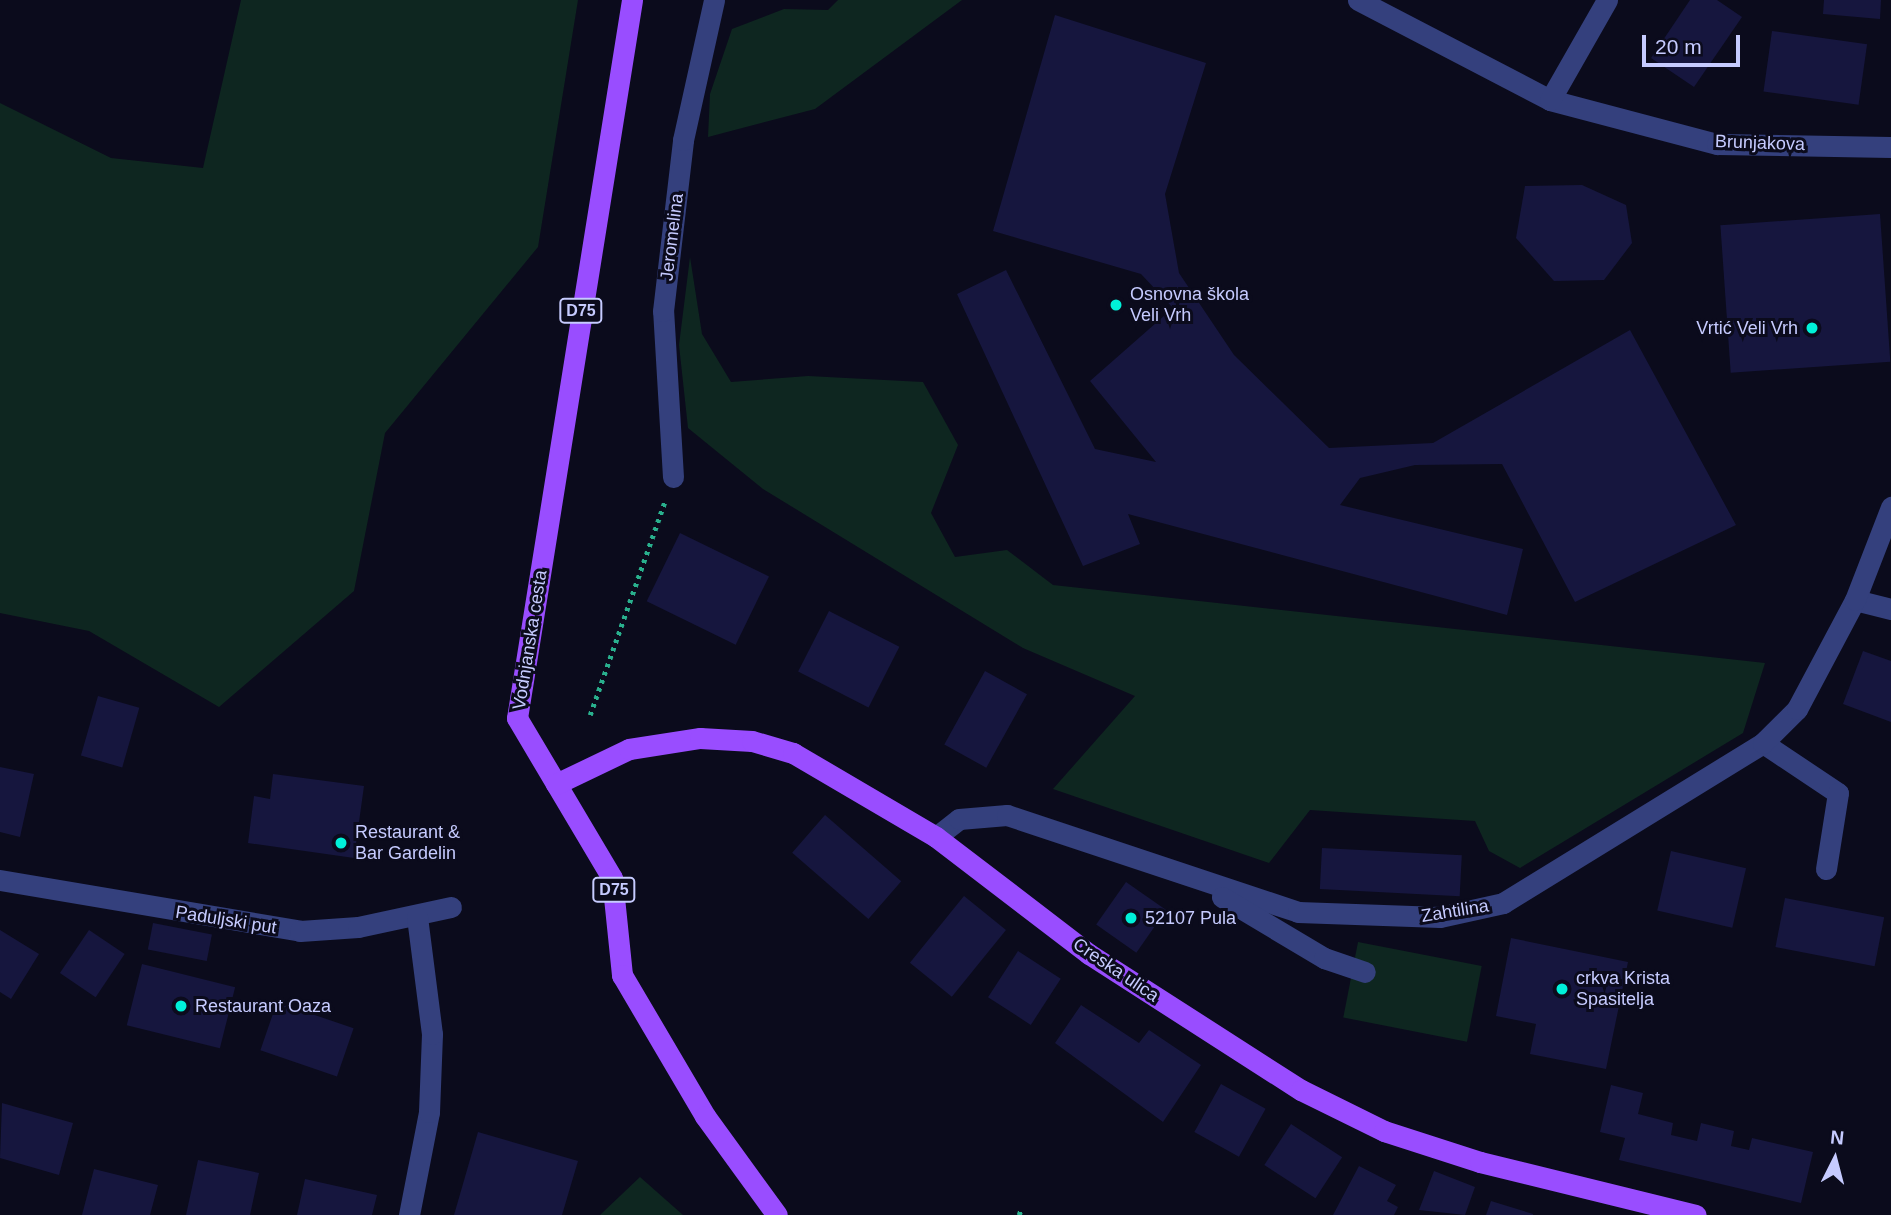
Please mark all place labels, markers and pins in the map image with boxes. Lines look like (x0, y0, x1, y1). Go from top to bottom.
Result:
place label: Osnovna škola Veli Vrh (1130, 284, 1249, 326)
marker: Osnovna škola Veli Vrh (1108, 297, 1124, 313)
place label: Vrtić Veli Vrh (1696, 317, 1798, 339)
marker: Vrtić Veli Vrh (1804, 320, 1820, 336)
place label: Restaurant & Bar Gardelin (355, 822, 460, 864)
marker: Restaurant & Bar Gardelin (333, 835, 349, 851)
place label: 52107 Pula (1145, 907, 1236, 929)
marker: 52107 Pula (1123, 910, 1139, 926)
place label: crkva Krista Spasitelja (1576, 968, 1670, 1010)
marker: crkva Krista Spasitelja (1554, 981, 1570, 997)
place label: Restaurant Oaza (195, 995, 331, 1017)
marker: Restaurant Oaza (173, 998, 189, 1014)

